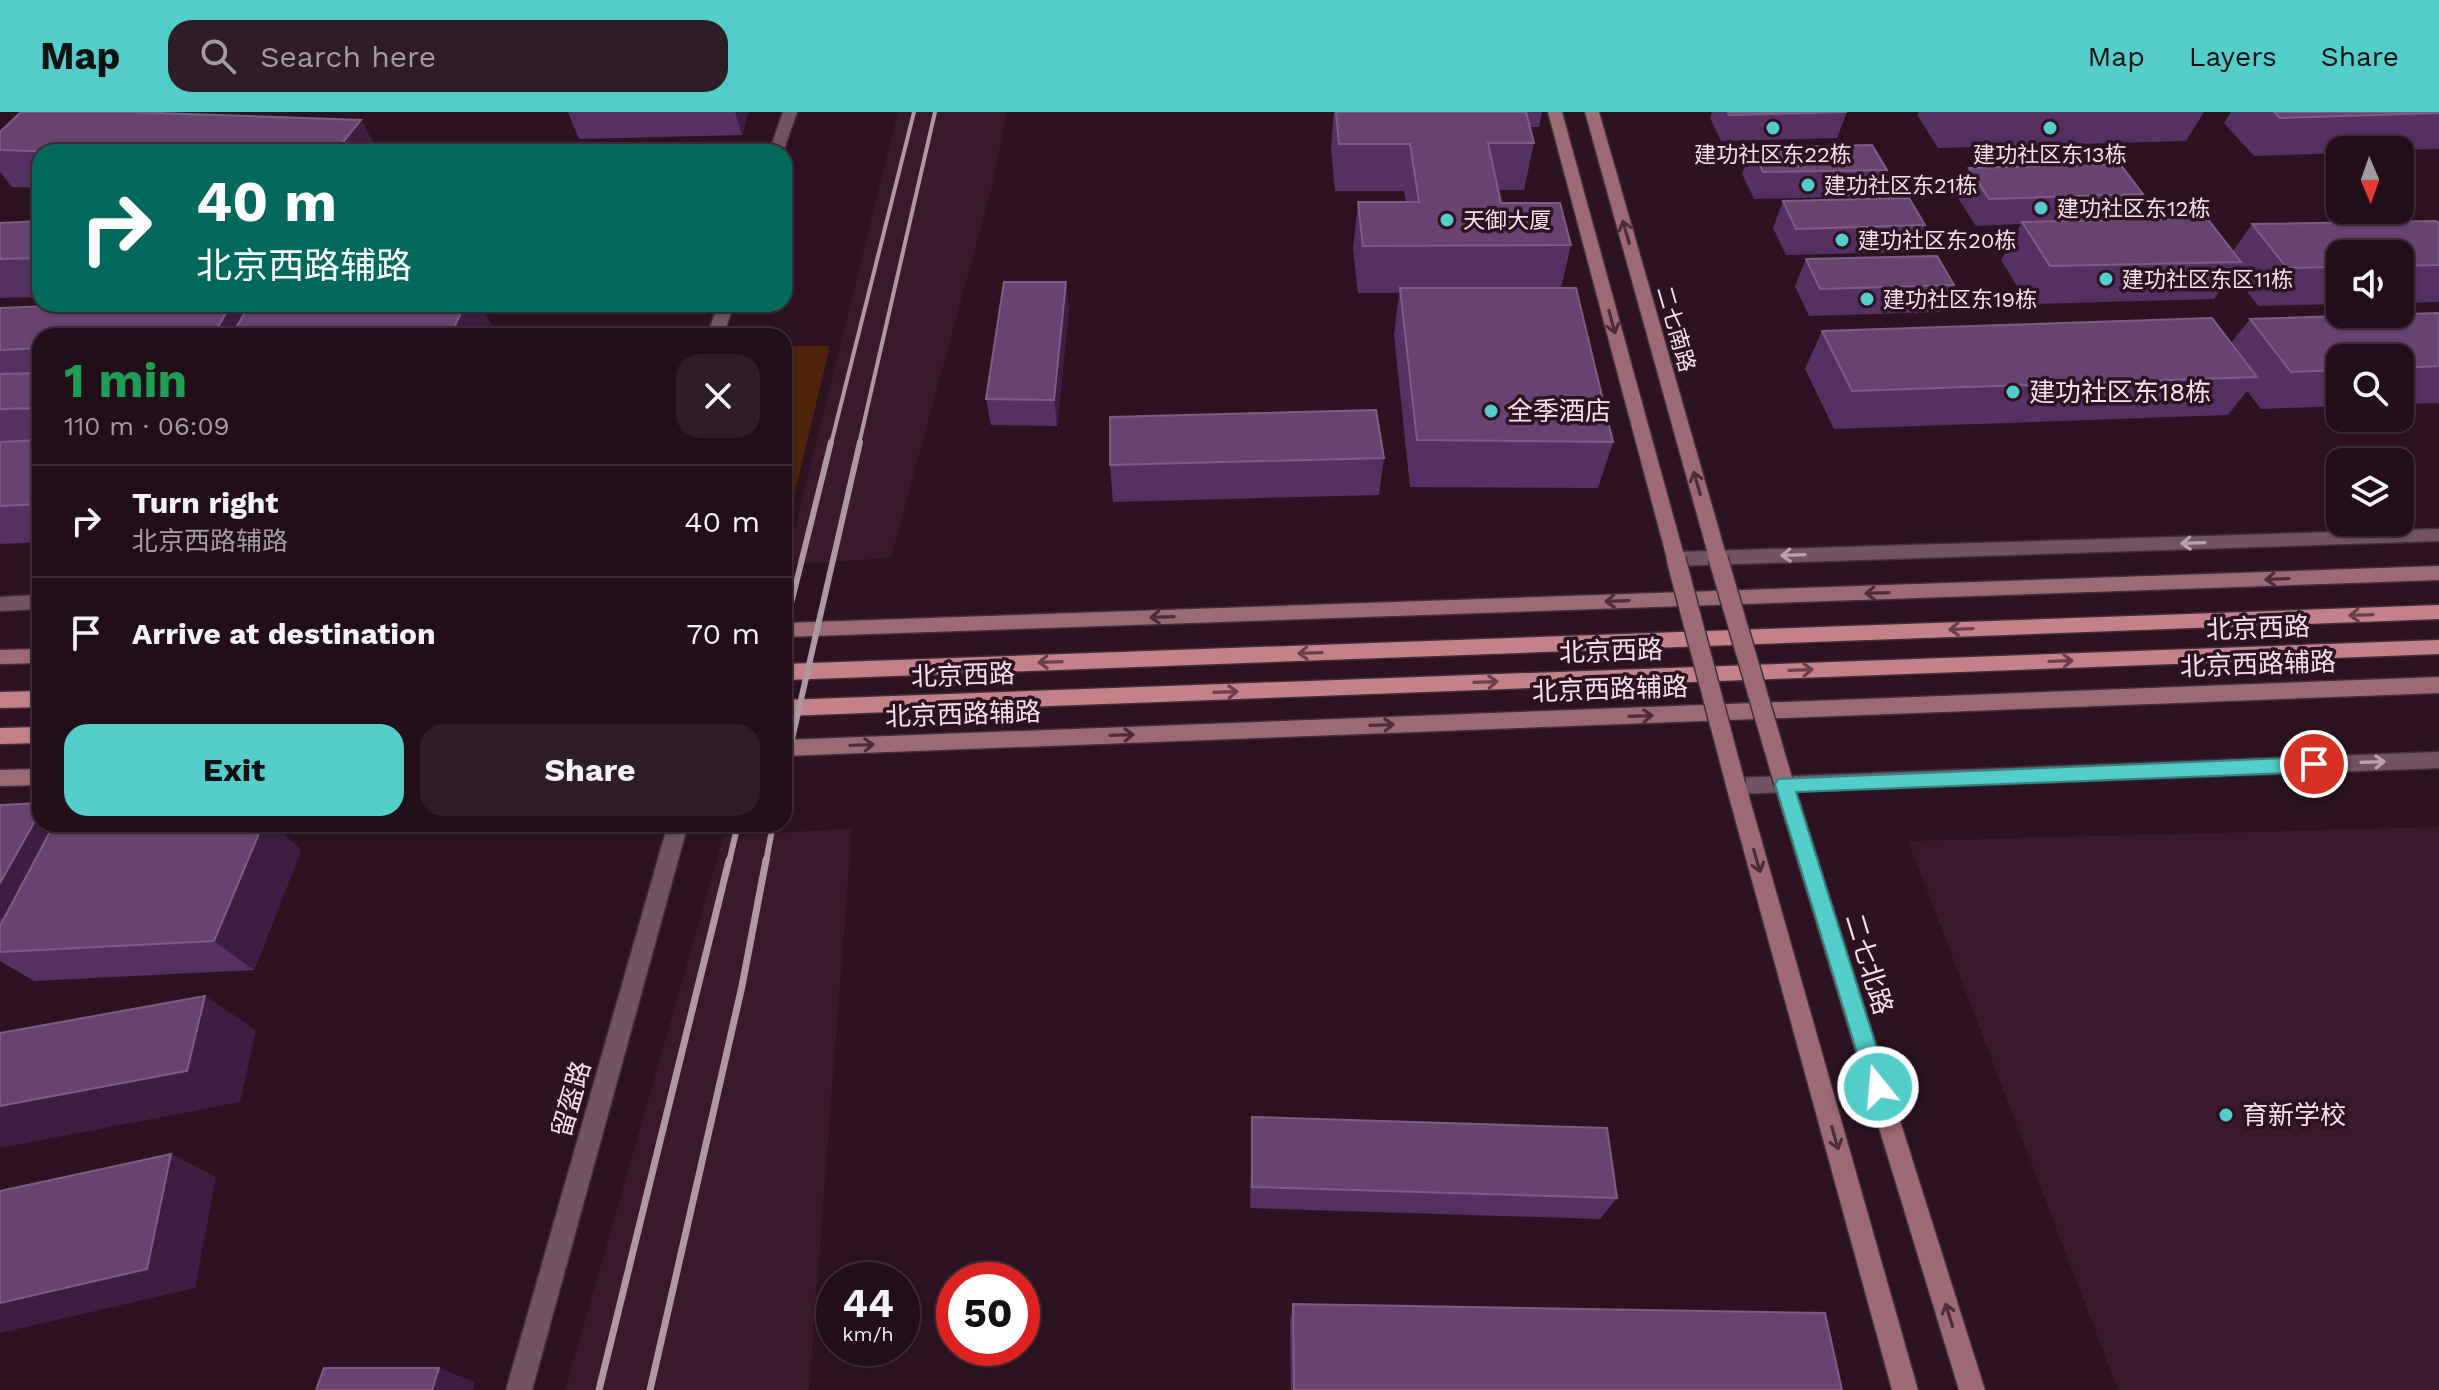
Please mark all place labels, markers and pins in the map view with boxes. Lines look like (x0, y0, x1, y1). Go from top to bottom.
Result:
marker: 建功社区东22栋 (1764, 119, 1782, 137)
marker: 建功社区东13栋 (2041, 119, 2059, 137)
place label: 建功社区东22栋 (1694, 142, 1852, 167)
place label: 建功社区东13栋 (1973, 142, 2127, 167)
place label: 建功社区东21栋 (1824, 173, 1977, 198)
marker: 建功社区东21栋 (1799, 176, 1817, 194)
place label: 建功社区东12栋 (2057, 196, 2210, 221)
marker: 建功社区东12栋 (2032, 199, 2050, 217)
place label: 天御大厦 (1463, 208, 1551, 233)
marker: 天御大厦 (1438, 211, 1456, 229)
place label: 建功社区东20栋 (1858, 228, 2017, 253)
marker: 建功社区东20栋 (1833, 231, 1851, 249)
place label: 建功社区东区11栋 (2122, 267, 2293, 292)
marker: 建功社区东区11栋 (2097, 270, 2115, 288)
place label: 建功社区东19栋 (1883, 287, 2037, 312)
marker: 建功社区东19栋 (1858, 290, 1876, 308)
place label: 建功社区东18栋 (2029, 377, 2211, 407)
marker: 建功社区东18栋 (2004, 383, 2022, 401)
place label: 全季酒店 (1507, 396, 1611, 426)
marker: 全季酒店 (1482, 402, 1500, 420)
pin (2280, 730, 2348, 798)
place label: 育新学校 (2242, 1100, 2346, 1130)
marker: 育新学校 (2217, 1106, 2235, 1124)

